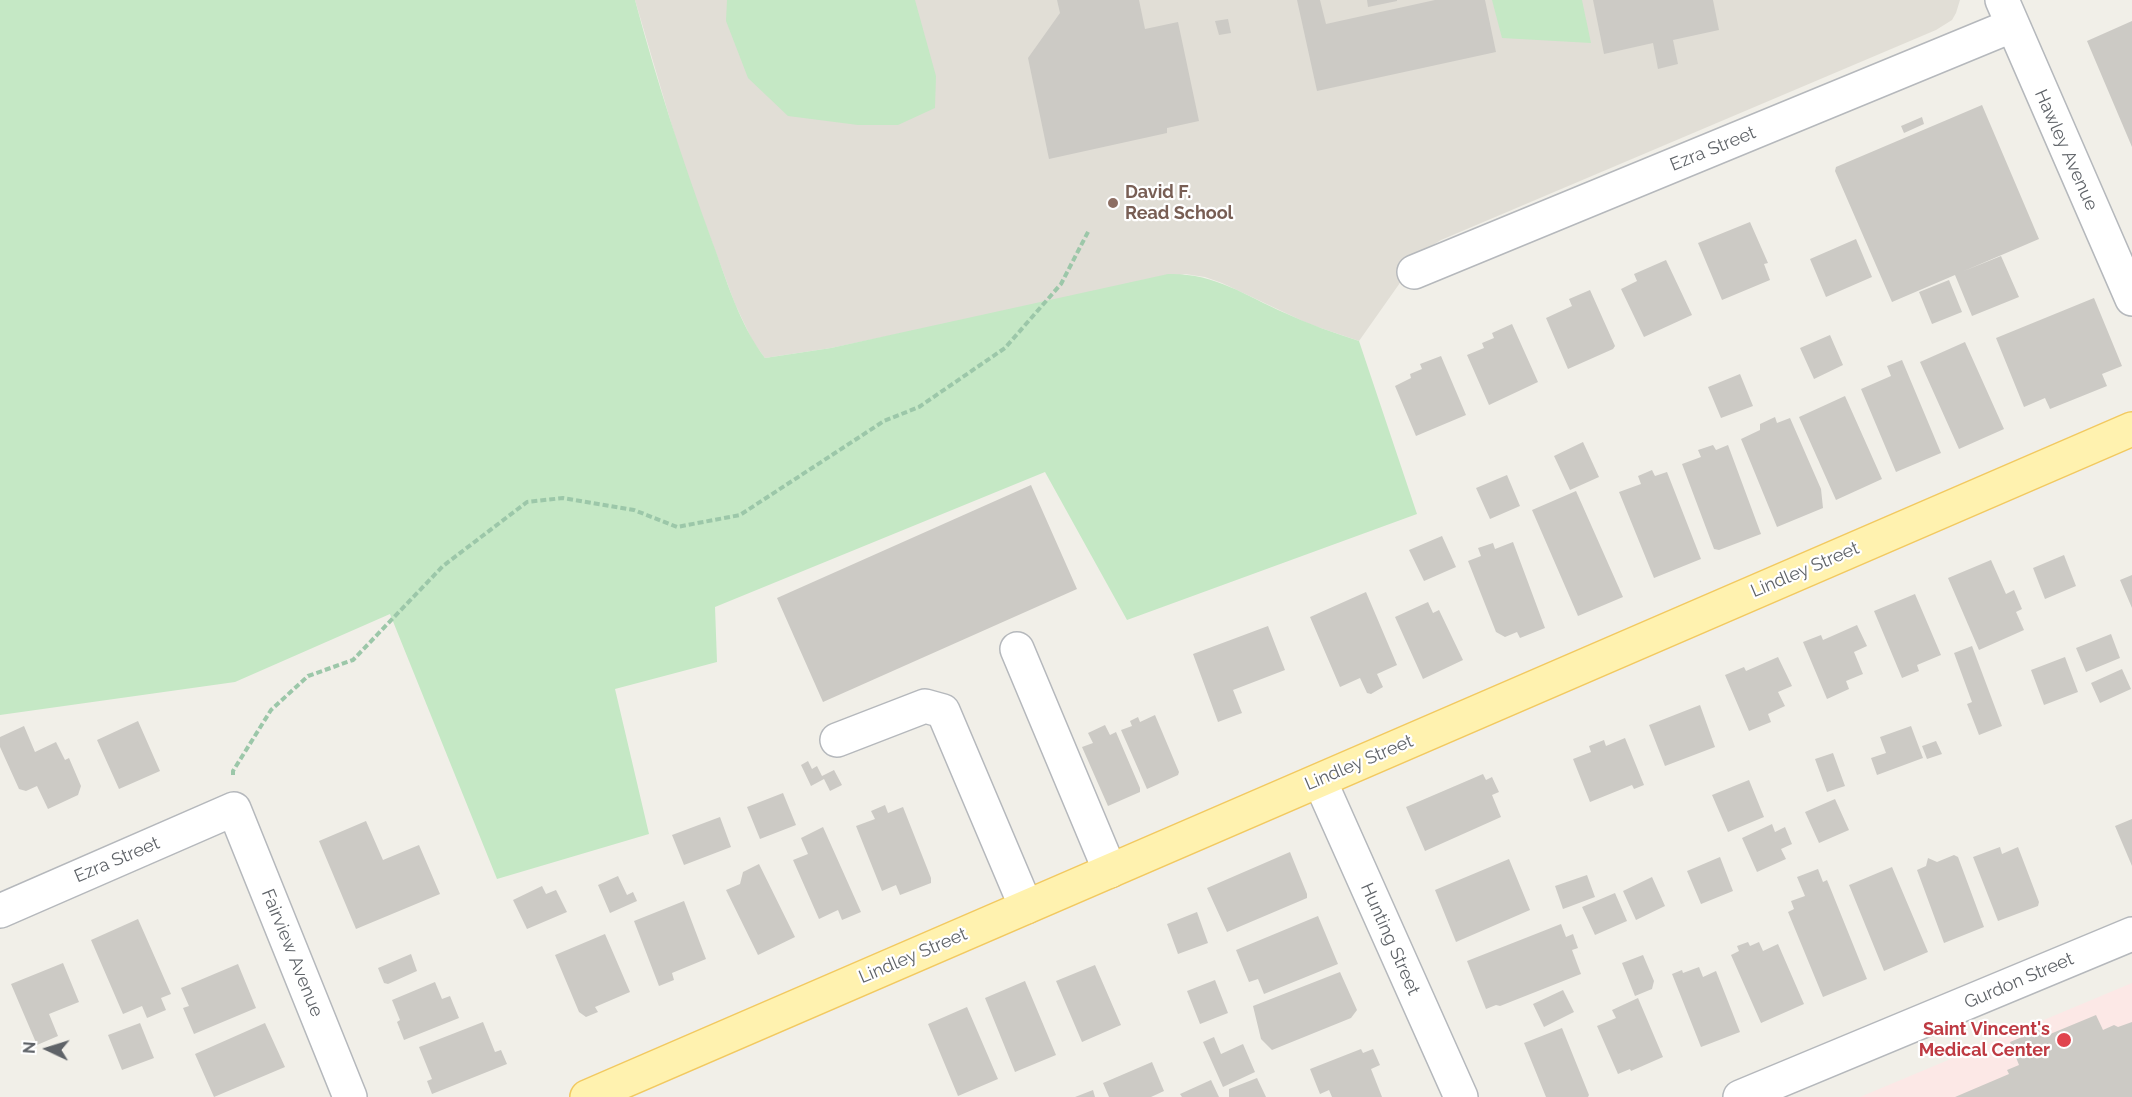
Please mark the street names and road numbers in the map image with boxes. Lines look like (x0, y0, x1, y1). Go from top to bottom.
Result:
street label: Hawley Avenue (2030, 86, 2102, 214)
street label: Ezra Street (1667, 122, 1759, 176)
street label: Lindley Street (1748, 537, 1862, 603)
street label: Lindley Street (1302, 730, 1416, 796)
street label: Ezra Street (71, 832, 163, 888)
street label: Hunting Street (1356, 880, 1424, 998)
street label: Fairview Avenue (257, 886, 327, 1020)
street label: Lindley Street (856, 923, 970, 989)
street label: Gurdon Street (1961, 948, 2077, 1014)

